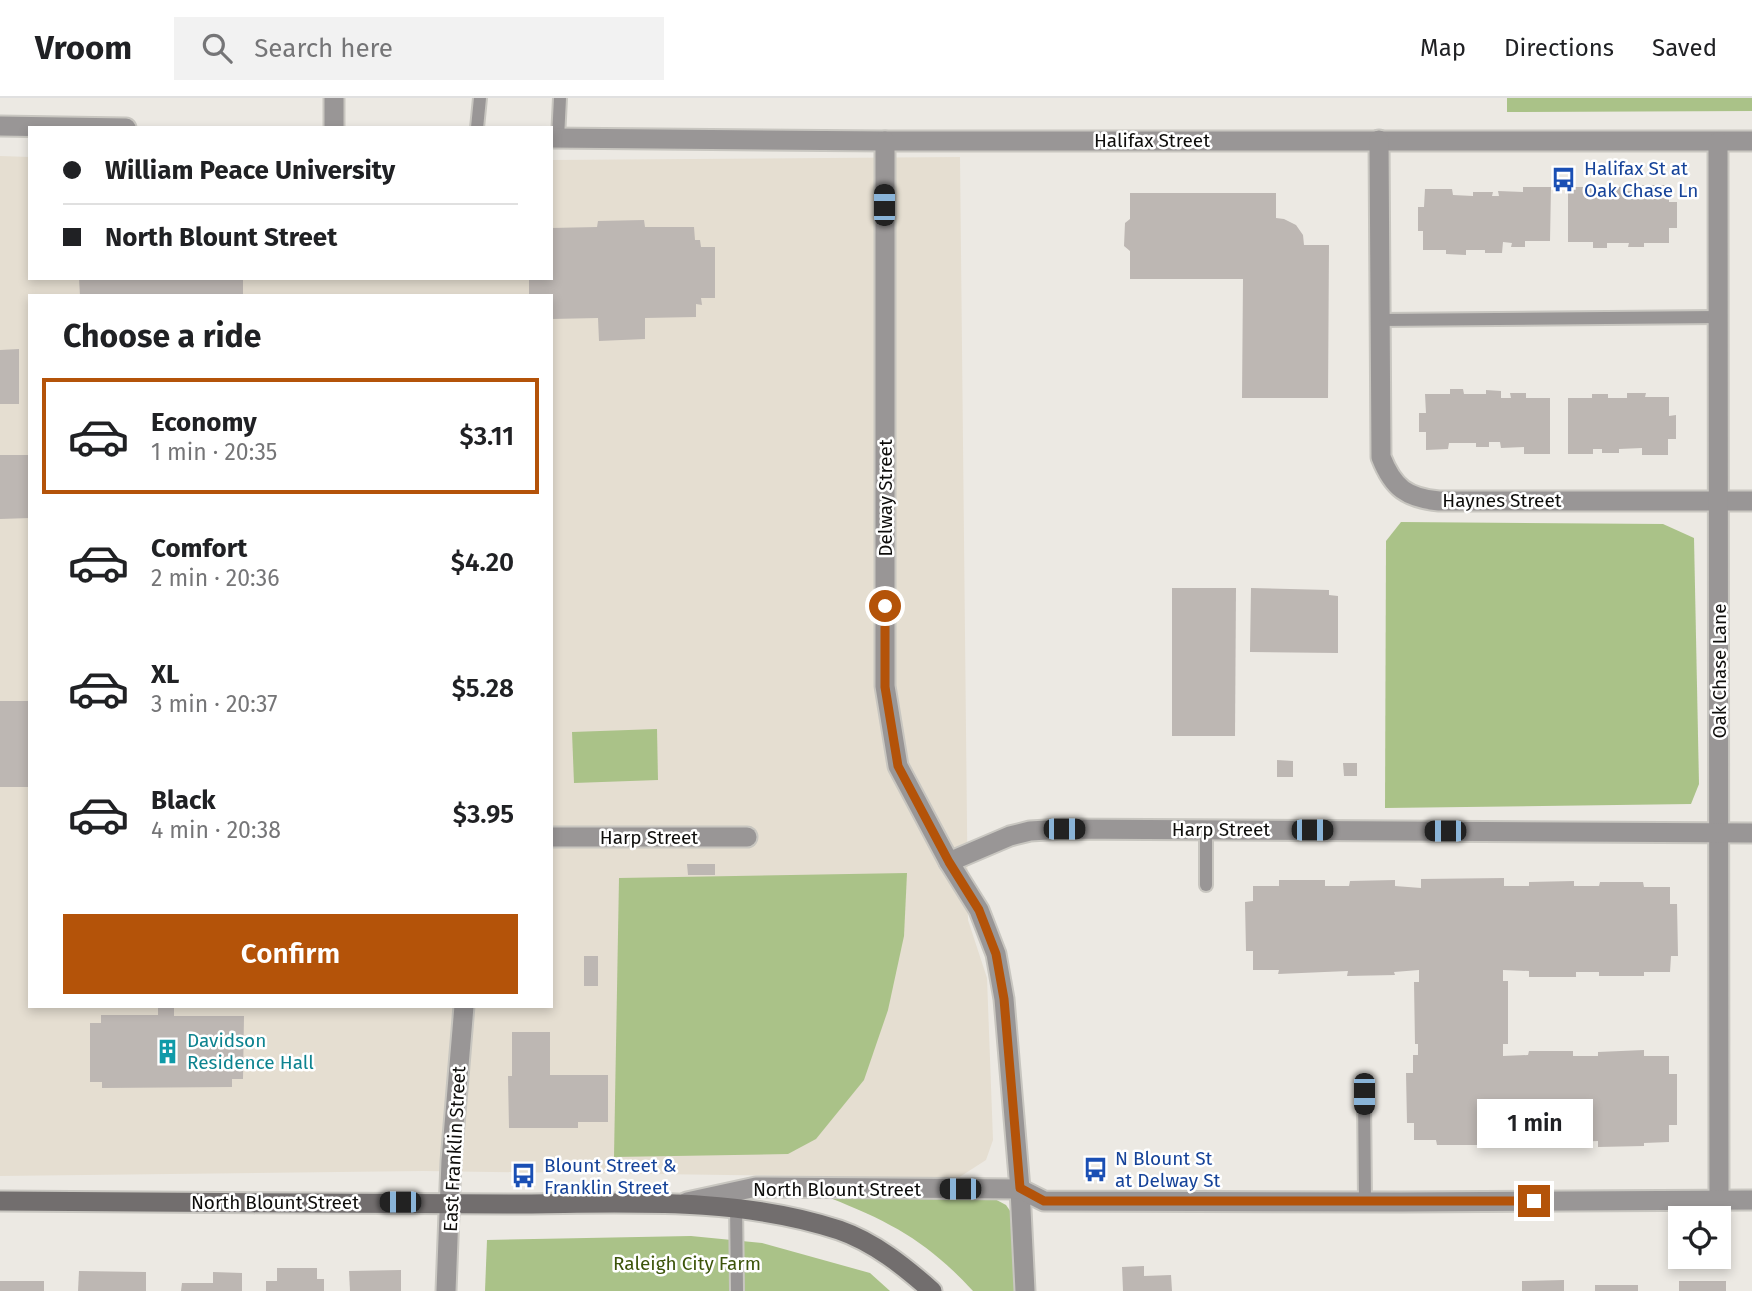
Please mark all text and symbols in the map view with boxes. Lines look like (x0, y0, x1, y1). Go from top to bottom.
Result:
search box (174, 17, 664, 80)
text: Vroom (35, 28, 132, 68)
icon: search (198, 29, 236, 67)
text: Search here (254, 33, 393, 64)
text: Map (1420, 34, 1466, 62)
text: Directions (1504, 34, 1614, 62)
text: Saved (1652, 34, 1717, 62)
street label: Halifax Street (1094, 129, 1210, 152)
text: William Peace University (105, 155, 395, 186)
place label: Halifax St at Oak Chase Ln (1584, 157, 1698, 202)
bus stop icon: Halifax St at Oak Chase Ln (1550, 165, 1578, 193)
car (874, 184, 895, 226)
text: North Blount Street (105, 222, 337, 253)
text: Choose a ride (63, 317, 261, 355)
icon: car (67, 405, 130, 468)
text: Economy (151, 407, 257, 438)
text: $3.11 (460, 421, 514, 452)
text: 1 min · 20:35 (151, 438, 277, 466)
street label: Delway Street (874, 439, 897, 557)
street label: Haynes Street (1442, 489, 1562, 512)
icon: car (67, 531, 130, 594)
text: Comfort (151, 533, 247, 564)
text: $4.20 (451, 547, 514, 578)
text: 2 min · 20:36 (151, 564, 280, 592)
route start (869, 590, 901, 622)
street label: Oak Chase Lane (1708, 603, 1731, 739)
icon: car (67, 657, 130, 720)
text: XL (151, 659, 179, 690)
text: $5.28 (452, 673, 514, 704)
text: 3 min · 20:37 (151, 690, 277, 718)
icon: car (67, 783, 130, 846)
text: Black (151, 785, 216, 816)
text: $3.95 (453, 799, 514, 830)
text: 4 min · 20:38 (151, 816, 281, 844)
street label: Harp Street (1172, 818, 1270, 841)
car (1044, 819, 1086, 840)
car (1292, 820, 1334, 841)
car (1425, 821, 1467, 842)
street label: Harp Street (600, 826, 698, 849)
button: Confirm (63, 914, 518, 994)
place label: Davidson Residence Hall (187, 1029, 314, 1074)
building icon: Davidson Residence Hall (153, 1037, 181, 1065)
street label: East Franklin Street (439, 1065, 470, 1233)
car (1354, 1073, 1375, 1115)
callout: 1 min (1476, 1100, 1592, 1148)
text: 1 min (1507, 1109, 1563, 1137)
place label: N Blount St at Delway St (1115, 1147, 1221, 1192)
place label: Blount Street & Franklin Street (544, 1154, 677, 1199)
bus stop icon: N Blount St at Delway St (1081, 1155, 1109, 1183)
bus stop icon: Blount Street & Franklin Street (510, 1162, 538, 1190)
street label: North Blount Street (753, 1178, 921, 1201)
car (940, 1179, 982, 1200)
route end (1518, 1185, 1550, 1217)
street label: North Blount Street (191, 1191, 359, 1214)
car (380, 1192, 422, 1213)
map controls (1668, 1206, 1731, 1269)
button: locate (1668, 1206, 1731, 1269)
park label: Raleigh City Farm (613, 1252, 761, 1275)

